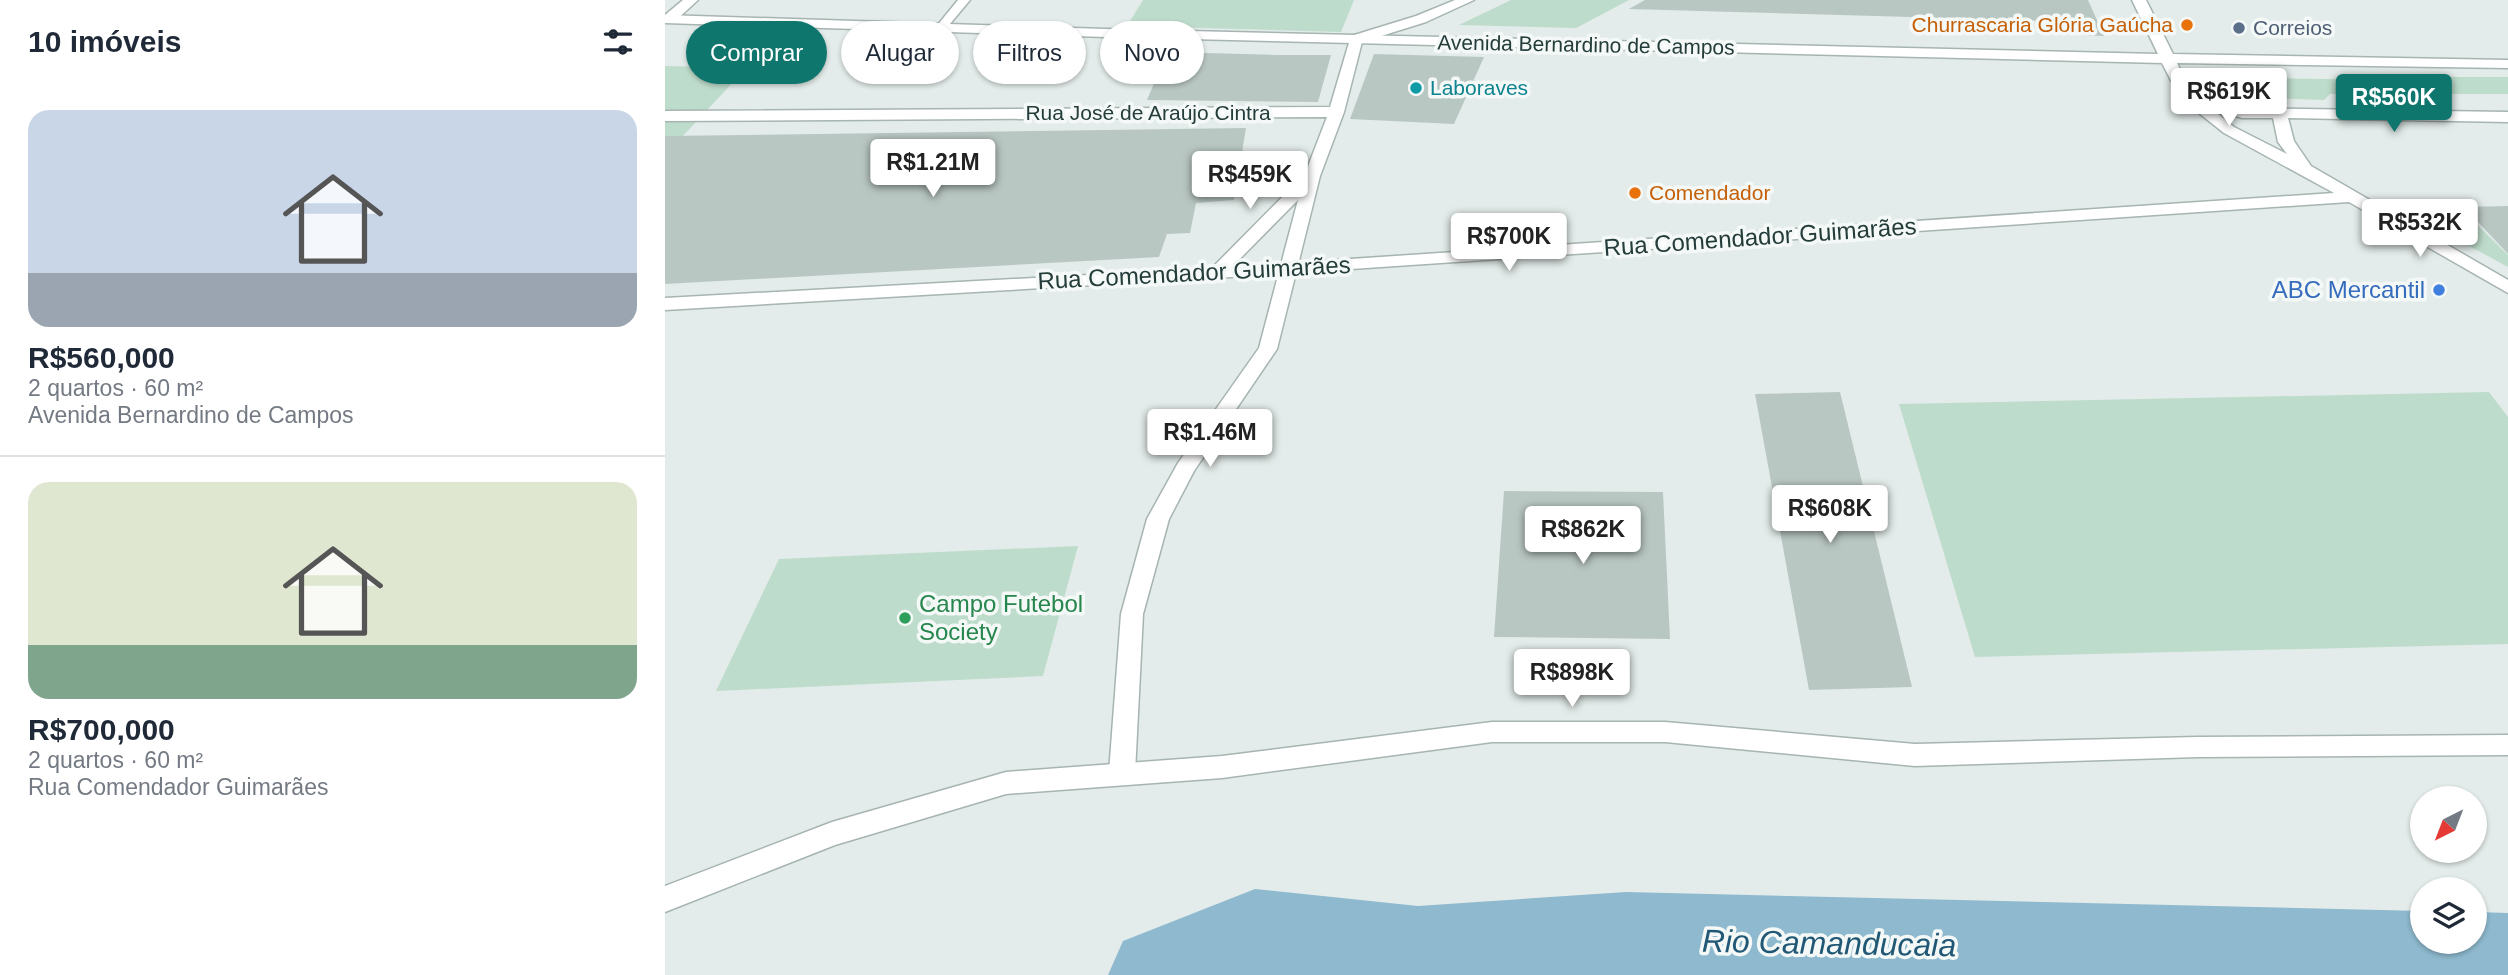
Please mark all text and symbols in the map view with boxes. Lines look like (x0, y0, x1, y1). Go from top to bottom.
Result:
place label: Churrascaria Glória Gaúcha (1912, 13, 2173, 36)
place label: Correios (2253, 16, 2332, 39)
marker: Churrascaria Glória Gaúcha (2179, 17, 2195, 33)
marker: Correios (2231, 20, 2247, 36)
chip: Comprar (686, 21, 827, 84)
chip: Alugar (841, 21, 959, 84)
chip: Filtros (973, 21, 1086, 84)
chip: Novo (1100, 21, 1204, 84)
icon: filters (599, 23, 637, 61)
text: 10 imóveis (28, 25, 181, 58)
street label: Avenida Bernardino de Campos (1437, 30, 1735, 59)
pin: R$619K (2172, 68, 2286, 128)
pin: R$560K (2337, 74, 2451, 134)
place label: Laboraves (1430, 76, 1528, 99)
text: R$619K (2187, 78, 2271, 104)
marker: Laboraves (1408, 80, 1424, 96)
text: R$560K (2352, 84, 2436, 110)
street label: Rua José de Araújo Cintra (1025, 101, 1271, 124)
pin: R$1.21M (868, 140, 998, 199)
text: R$1.21M (886, 149, 980, 175)
pin: R$459K (1193, 152, 1307, 211)
icon: home (270, 156, 396, 282)
text: R$459K (1208, 161, 1292, 187)
place label: Comendador (1649, 181, 1770, 204)
marker: Comendador (1627, 185, 1643, 201)
pin: R$532K (2363, 200, 2477, 259)
text: R$532K (2378, 209, 2462, 235)
street label: Rua Comendador Guimarães (1603, 212, 1917, 261)
pin: R$700K (1452, 214, 1566, 273)
text: R$700K (1467, 223, 1551, 249)
street label: Rua Comendador Guimarães (1037, 251, 1351, 294)
place label: ABC Mercantil (2272, 276, 2425, 303)
marker: ABC Mercantil (2431, 282, 2447, 298)
text: R$560,000 (28, 341, 175, 374)
text: 2 quartos · 60 m² (28, 375, 203, 401)
text: Avenida Bernardino de Campos (28, 402, 354, 428)
pin: R$1.46M (1145, 410, 1275, 469)
text: R$1.46M (1163, 419, 1257, 445)
pin: R$608K (1773, 486, 1887, 545)
text: R$608K (1788, 495, 1872, 521)
pin: R$862K (1526, 506, 1640, 566)
text: R$862K (1541, 516, 1625, 542)
icon: home (270, 528, 396, 654)
place label: Campo Futebol Society (919, 590, 1083, 645)
marker: Campo Futebol Society (897, 610, 913, 626)
pin: R$898K (1515, 650, 1629, 709)
text: R$898K (1530, 659, 1614, 685)
text: R$700,000 (28, 713, 175, 746)
text: 2 quartos · 60 m² (28, 747, 203, 773)
text: Rua Comendador Guimarães (28, 774, 328, 800)
north arrow (2410, 786, 2487, 863)
map controls (2410, 786, 2487, 954)
button: layers (2410, 877, 2487, 954)
water label: Rio Camanducaia (1702, 923, 1956, 963)

